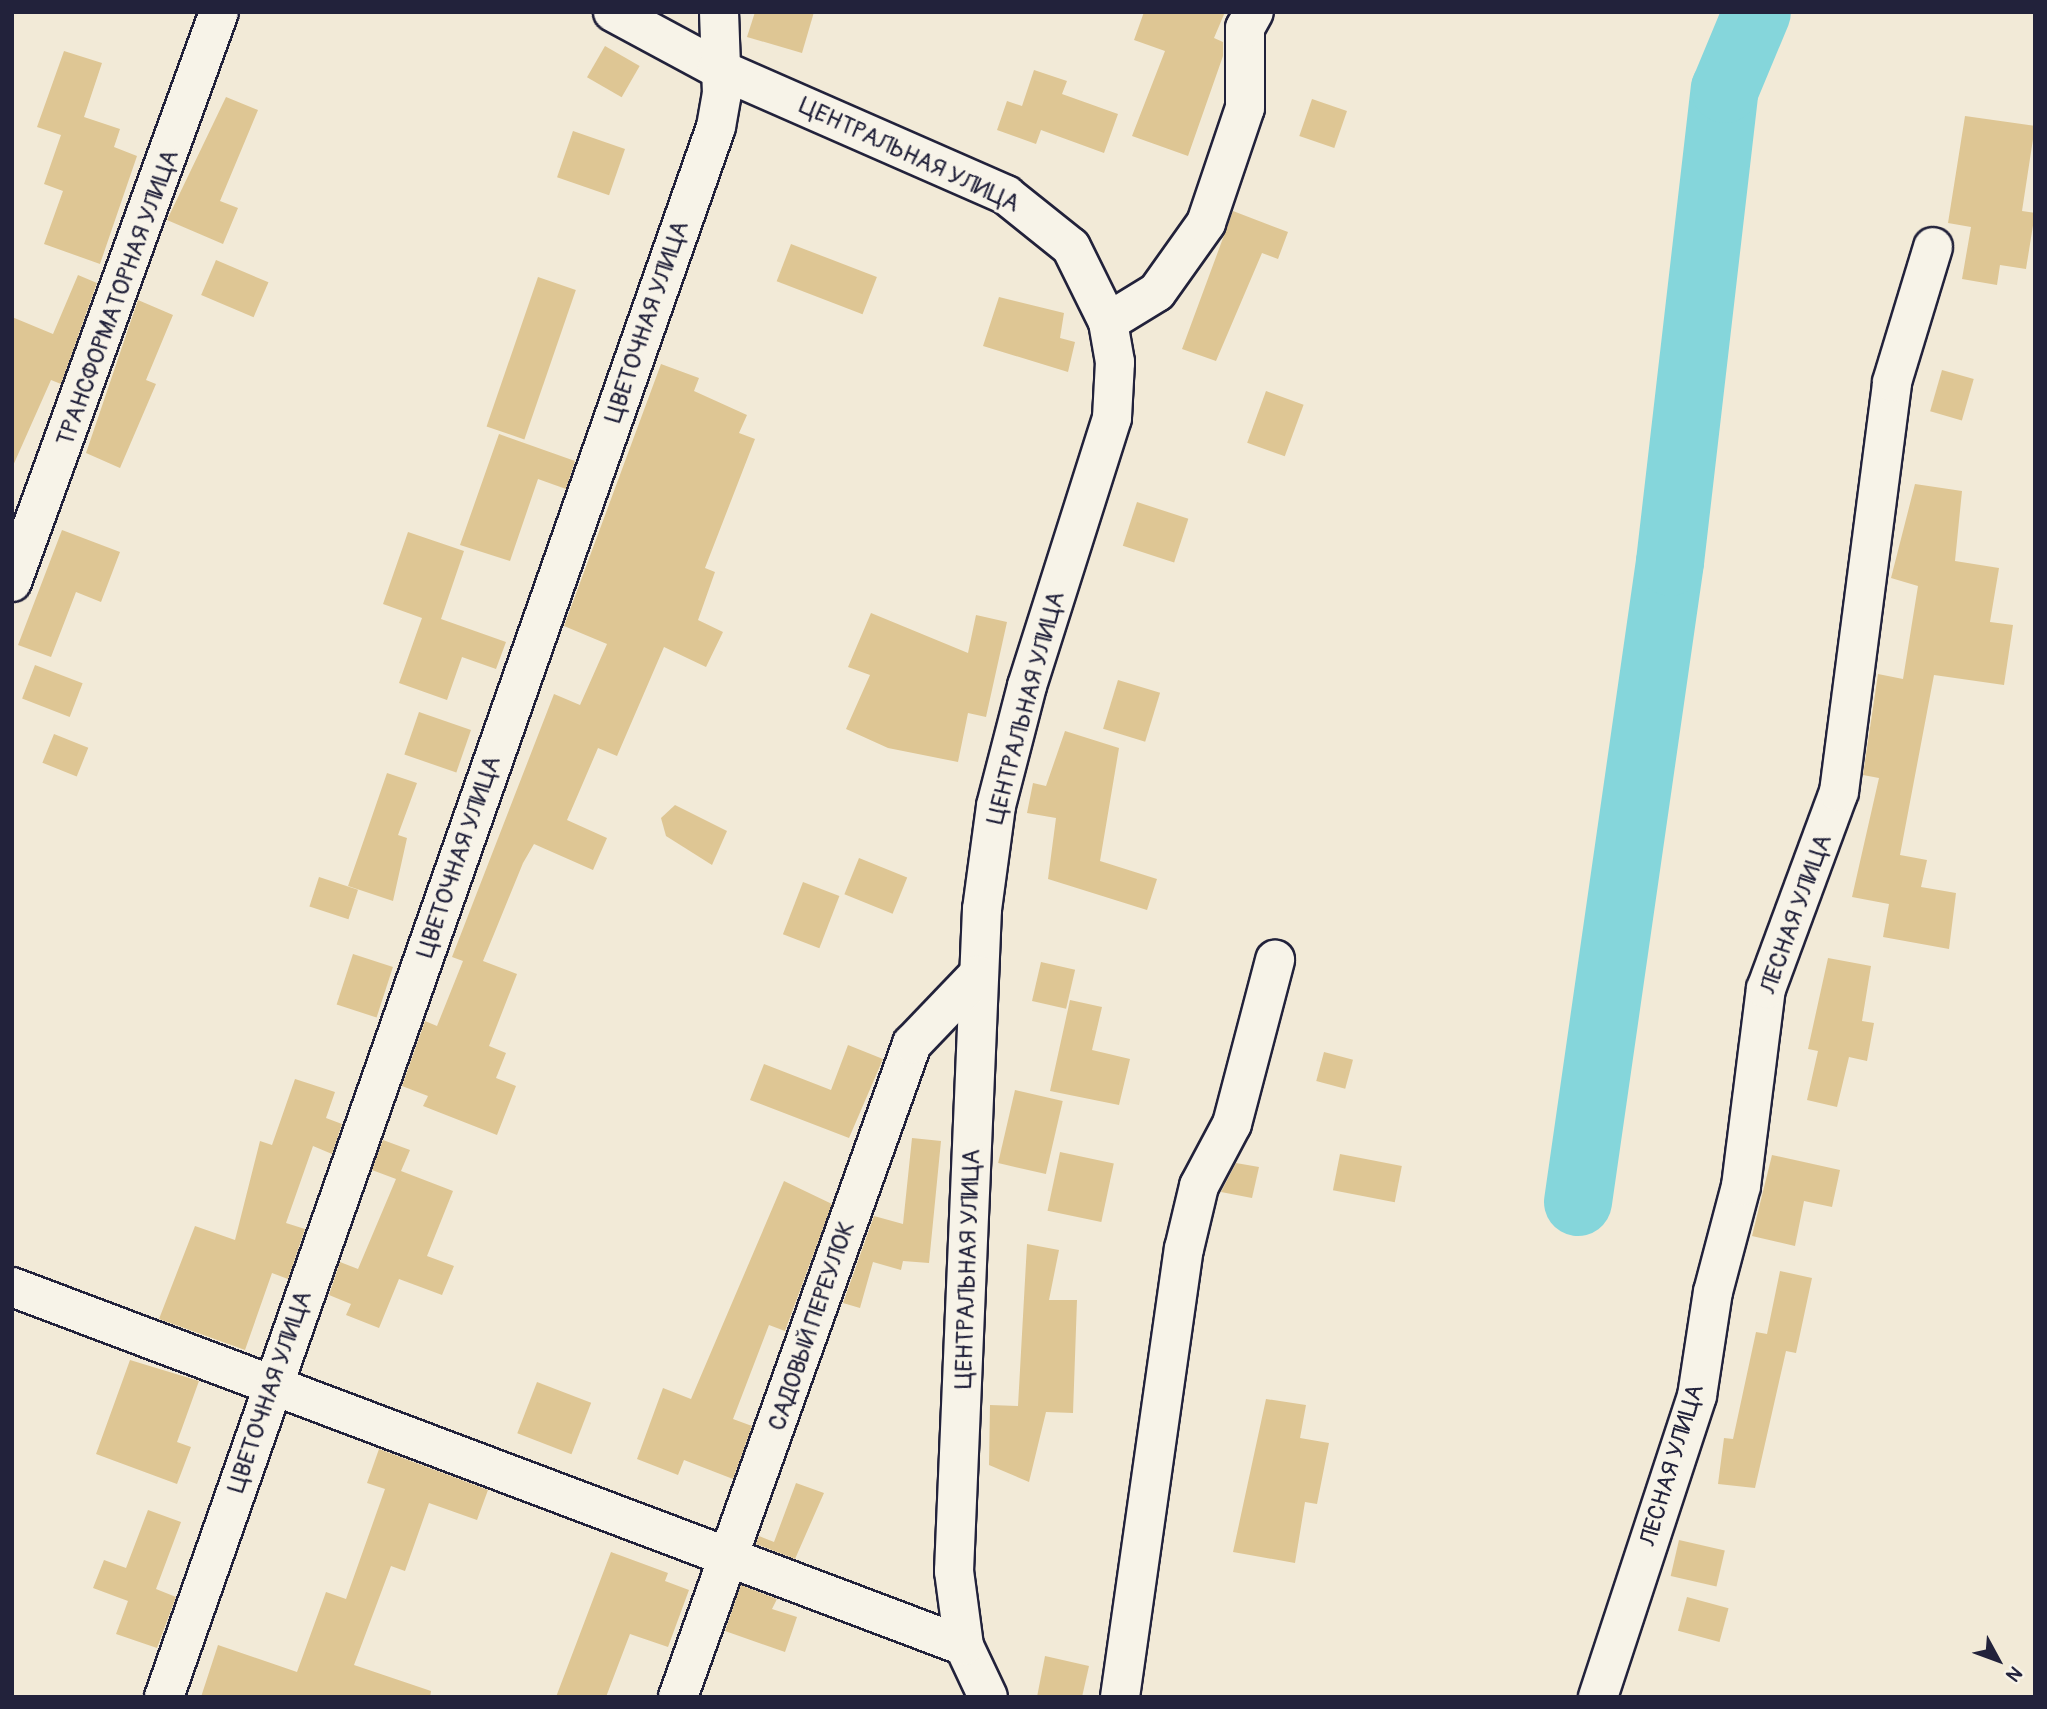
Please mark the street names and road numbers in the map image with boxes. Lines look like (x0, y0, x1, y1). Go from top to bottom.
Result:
street label: ЦЕНТРАЛЬНАЯ УЛИЦА (794, 91, 1024, 219)
street label: ТРАНСФОРМАТОРНАЯ УЛИЦА (51, 146, 185, 450)
street label: ЦВЕТОЧНАЯ УЛИЦА (599, 217, 695, 427)
street label: ЦЕНТРАЛЬНАЯ УЛИЦА (981, 588, 1071, 828)
street label: ЦВЕТОЧНАЯ УЛИЦА (411, 752, 507, 962)
street label: ЛЕСНАЯ УЛИЦА (1754, 830, 1838, 998)
street label: ЦЕНТРАЛЬНАЯ УЛИЦА (949, 1149, 987, 1389)
street label: САДОВЫЙ ПЕРЕУЛОК (763, 1217, 861, 1435)
street label: ЦВЕТОЧНАЯ УЛИЦА (222, 1287, 318, 1497)
street label: ЛЕСНАЯ УЛИЦА (1634, 1381, 1710, 1549)

